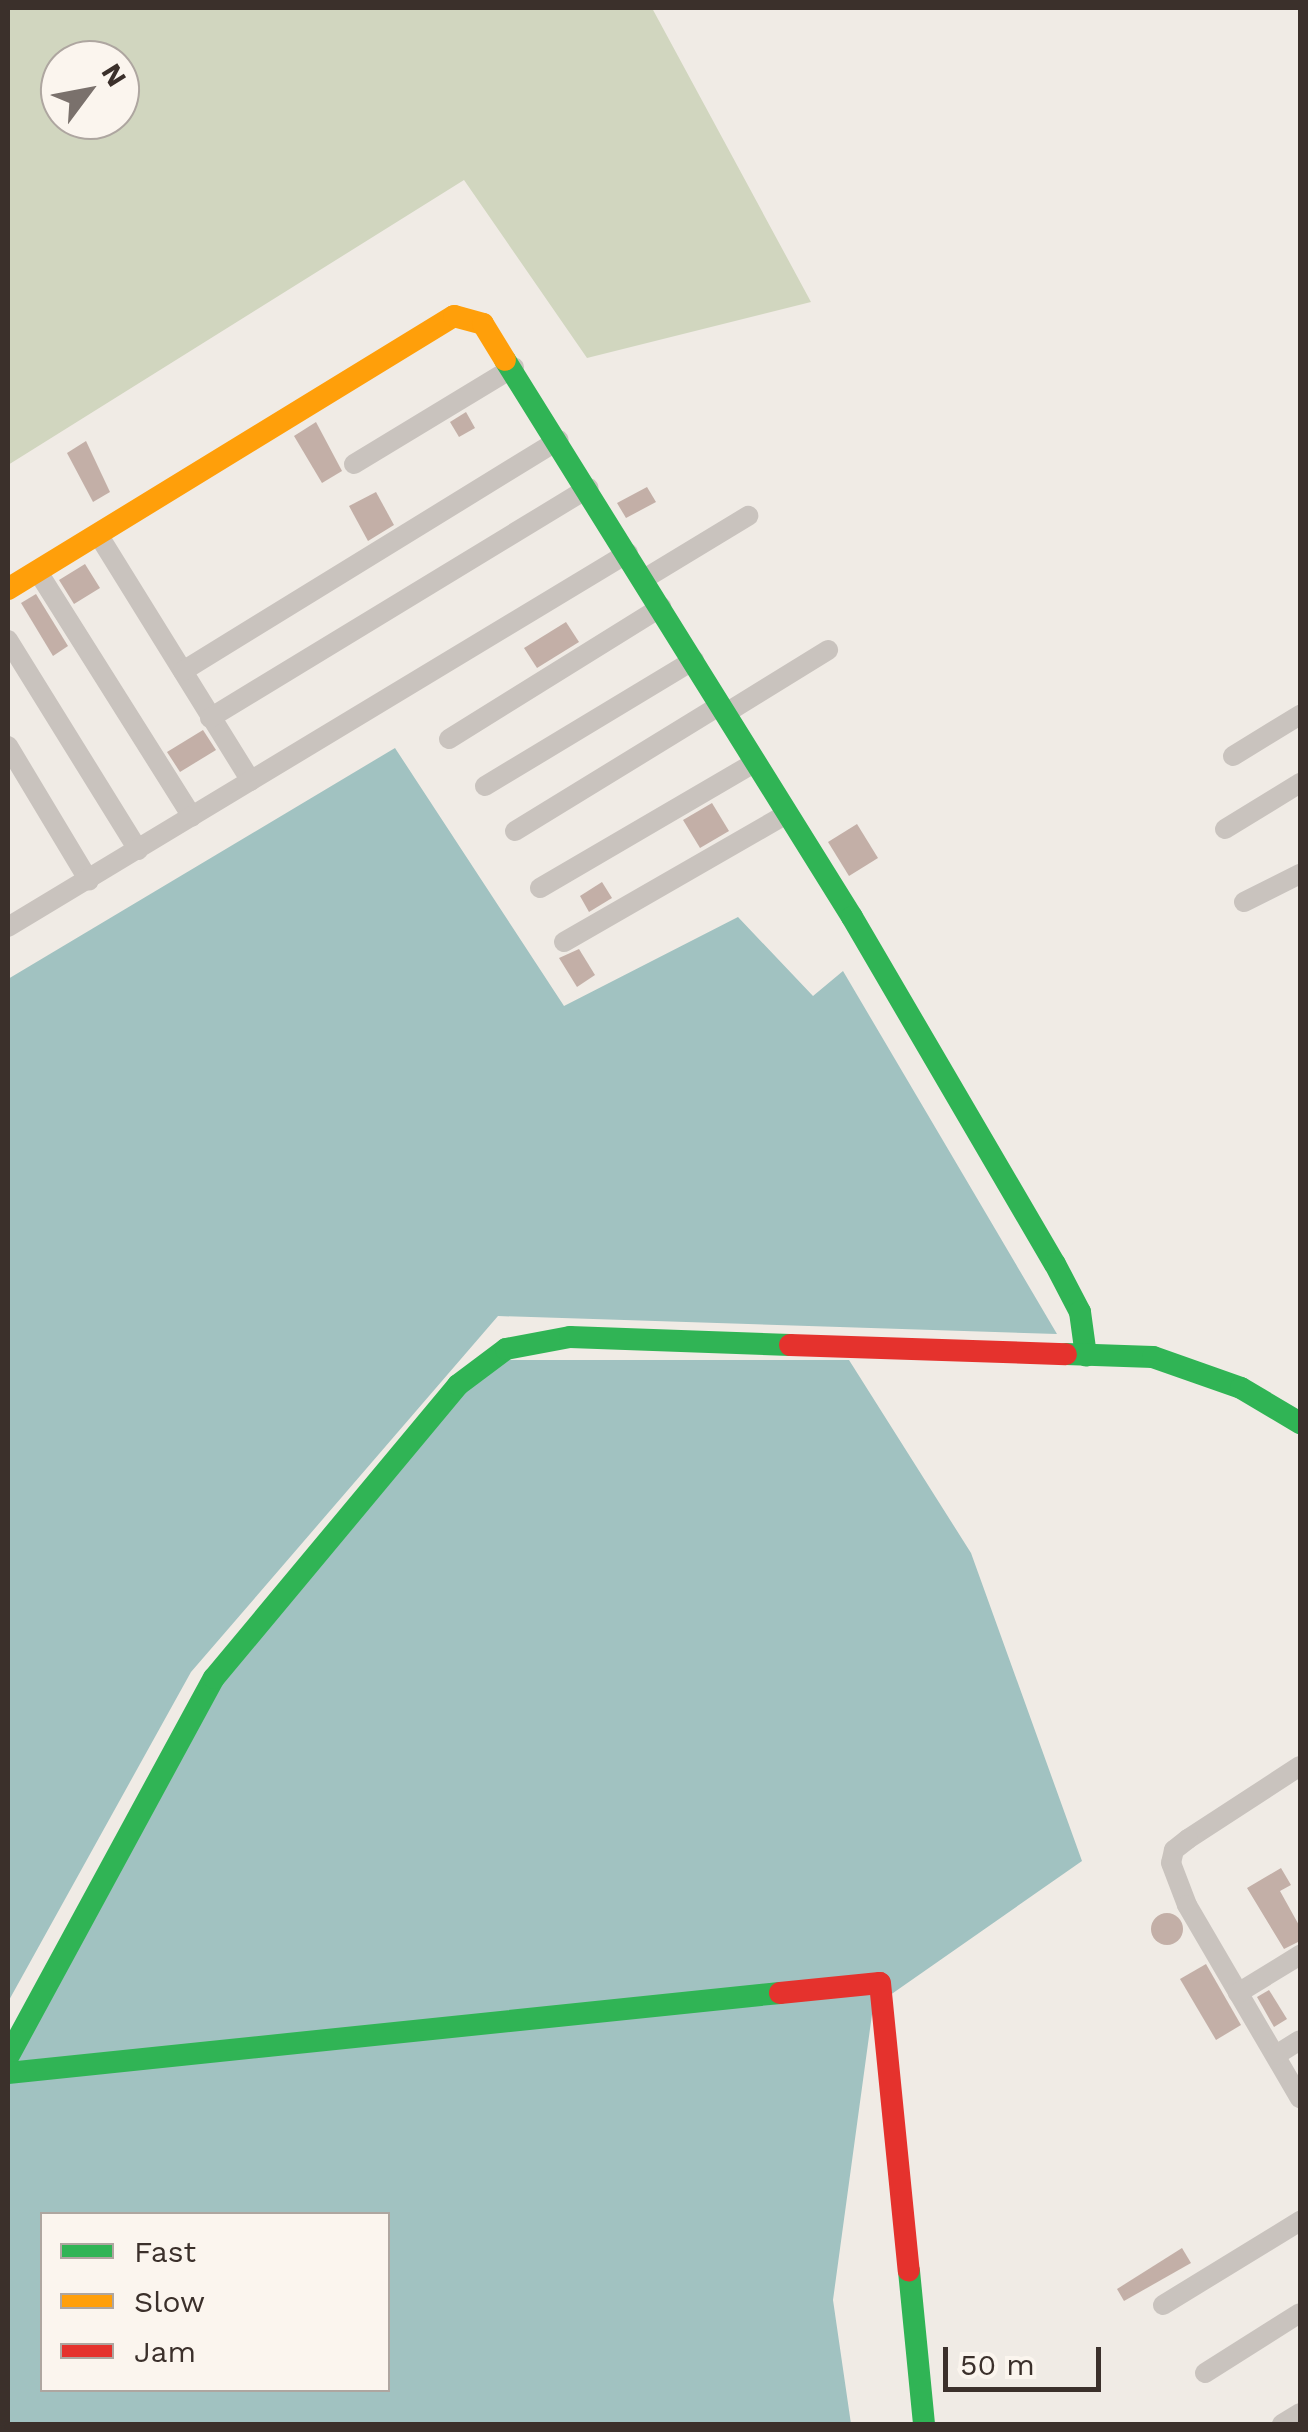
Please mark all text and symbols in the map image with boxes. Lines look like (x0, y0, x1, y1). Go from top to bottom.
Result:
north arrow (40, 40, 140, 140)
text: N (95, 57, 134, 92)
legend (40, 2212, 390, 2392)
text: Fast (134, 2234, 196, 2269)
text: Slow (134, 2284, 205, 2319)
scale bar (948, 2327, 1106, 2389)
text: Jam (134, 2334, 196, 2369)
text: 50 m (960, 2347, 1035, 2382)

